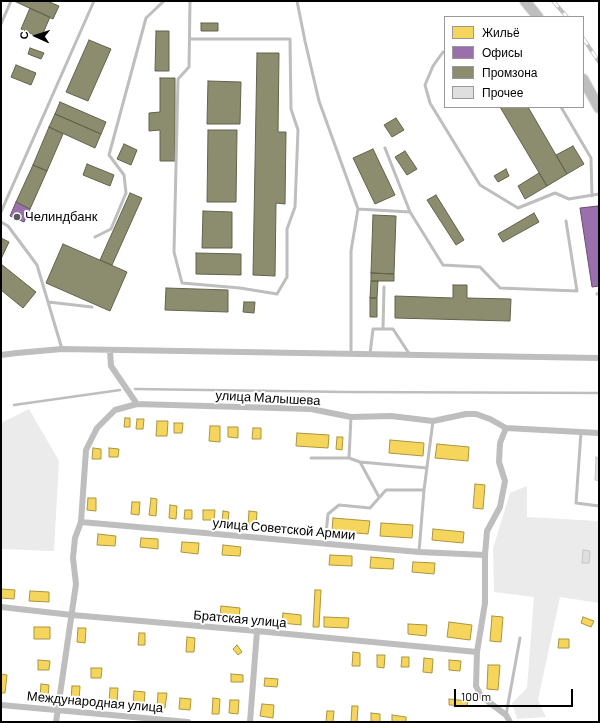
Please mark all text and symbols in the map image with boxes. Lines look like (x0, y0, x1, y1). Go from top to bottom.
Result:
north arrow (16, 16, 56, 56)
legend (444, 16, 584, 108)
text: Жильё (482, 25, 520, 39)
text: С (17, 31, 30, 40)
text: Офисы (482, 45, 523, 59)
text: Промзона (482, 65, 537, 79)
text: Прочее (482, 85, 523, 99)
place label: Челиндбанк (25, 209, 97, 225)
marker: Челиндбанк (12, 212, 22, 222)
street label: улица Малышева (215, 387, 321, 409)
street label: улица Советской Армии (212, 515, 356, 543)
street label: Братская улица (193, 607, 287, 631)
scale bar (456, 681, 575, 707)
street label: Международная улица (26, 688, 164, 716)
text: 100 m (461, 689, 491, 703)

